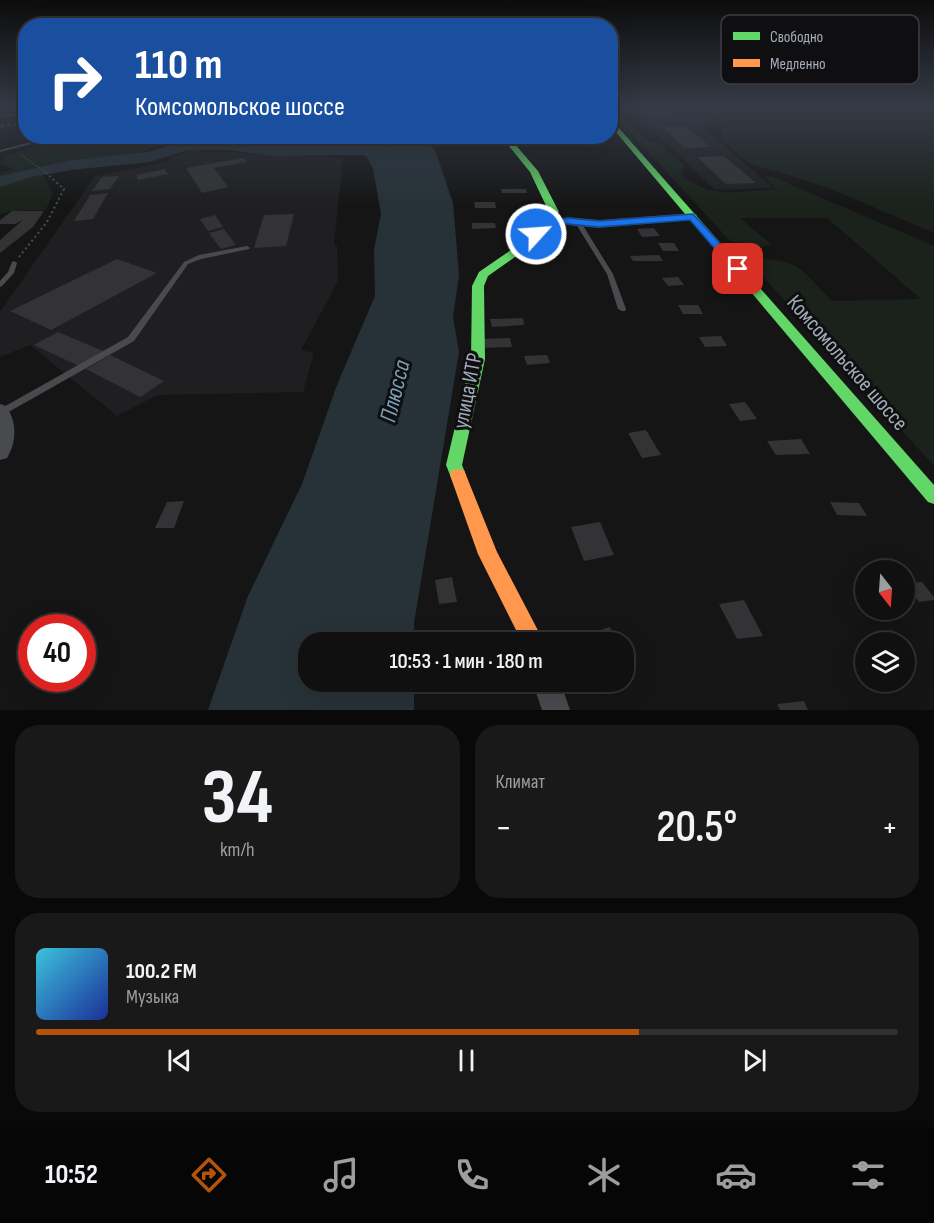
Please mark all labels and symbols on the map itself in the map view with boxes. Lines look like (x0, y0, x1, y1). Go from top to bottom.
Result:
legend (721, 15, 919, 84)
text: Свободно (770, 28, 823, 47)
text: Медленно (770, 55, 826, 74)
position arrow (504, 202, 568, 266)
pin (712, 243, 763, 294)
street label: Комсомольское шоссе (781, 290, 913, 436)
street label: улица ИТР (447, 351, 489, 431)
water label: Плюсса (373, 357, 417, 425)
north arrow (855, 560, 915, 620)
speed limit sign: 40 (18, 614, 96, 692)

